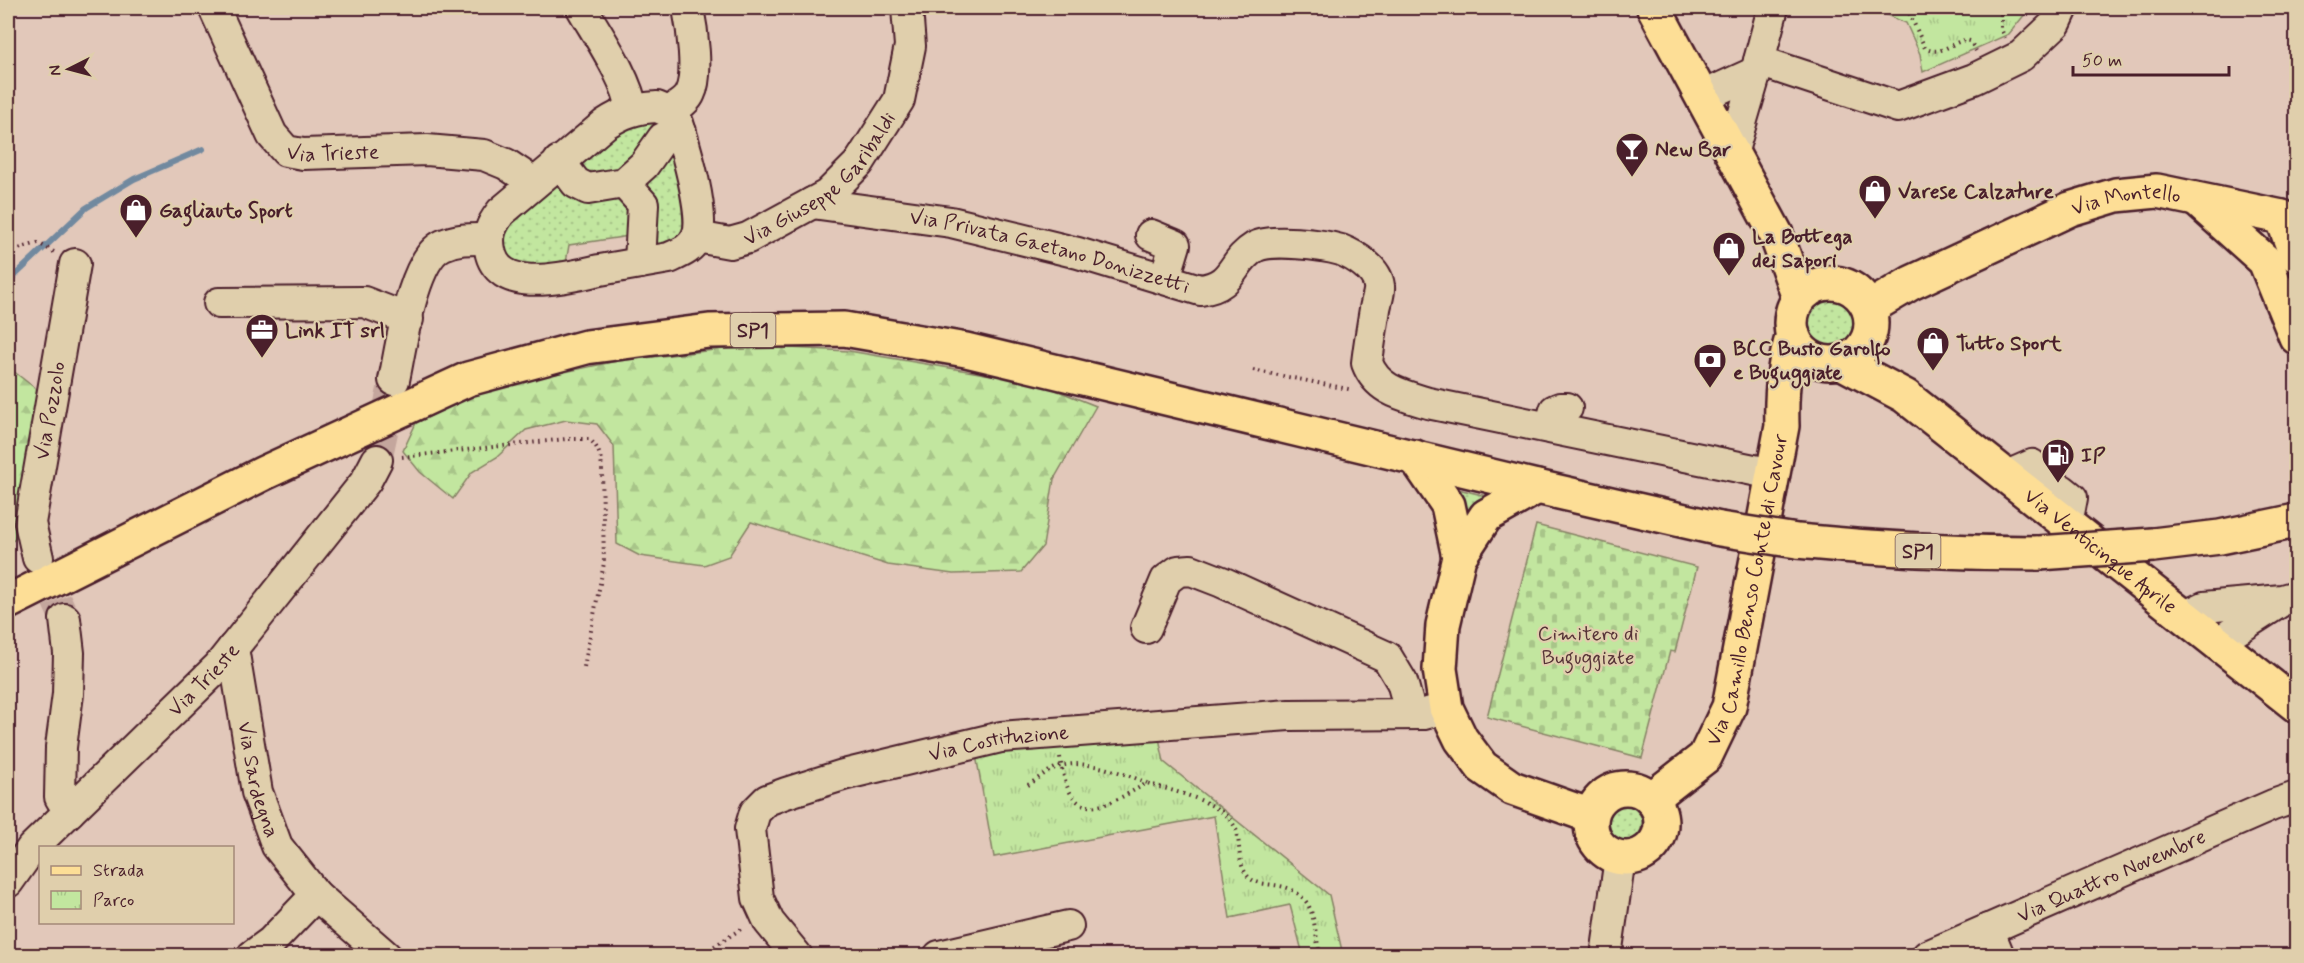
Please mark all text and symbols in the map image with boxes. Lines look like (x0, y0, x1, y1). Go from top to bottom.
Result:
north arrow (39, 39, 99, 99)
scale bar (2073, 39, 2229, 77)
text: 50 m (2082, 49, 2122, 73)
text: N (45, 64, 67, 77)
street label: Via Giuseppe Garibaldi (738, 107, 903, 253)
bar icon: New Bar (1614, 131, 1650, 178)
place label: New Bar (1655, 136, 1731, 164)
street label: Via Trieste (284, 138, 380, 169)
shop icon: Varese Calzature (1857, 173, 1893, 220)
street label: Via Montello (2068, 177, 2183, 223)
place label: Varese Calzature (1898, 178, 2054, 206)
shop icon: Gagliauto Sport (118, 192, 154, 239)
place label: Gagliauto Sport (159, 197, 293, 227)
street label: Via Privata Gaetano Donizzetti (908, 204, 1193, 301)
place label: La Bottega dei Sapori (1752, 223, 1853, 275)
shop icon: La Bottega dei Sapori (1711, 230, 1747, 277)
office icon: Link IT srl (244, 312, 280, 359)
road number: SP1 (730, 313, 776, 347)
place label: Link IT srl (285, 317, 385, 345)
shop icon: Tutto Sport (1915, 325, 1951, 372)
place label: Tutto Sport (1956, 330, 2062, 358)
place label: BCC Busto Garolfo e Buguggiate (1733, 335, 1891, 389)
bank icon: BCC Busto Garolfo e Buguggiate (1692, 342, 1728, 389)
street label: Via Pozzolo (28, 359, 73, 462)
street label: Via Camillo Benso Conte di Cavour (1699, 431, 1795, 751)
fuel station icon: IP (2040, 437, 2076, 484)
place label: IP (2081, 442, 2106, 470)
street label: Via Venticinque Aprile (2018, 482, 2182, 621)
road number: SP1 (1896, 534, 1940, 568)
park label: Cimitero di Buguggiate (1538, 620, 1639, 674)
street label: Via Trieste (162, 638, 247, 723)
street label: Via Sardegna (230, 719, 286, 842)
street label: Via Costituzione (926, 719, 1070, 769)
street label: Via Quattro Novembre (2013, 823, 2210, 930)
legend (39, 846, 234, 924)
text: Strada (93, 859, 144, 883)
text: Parco (93, 889, 134, 913)

